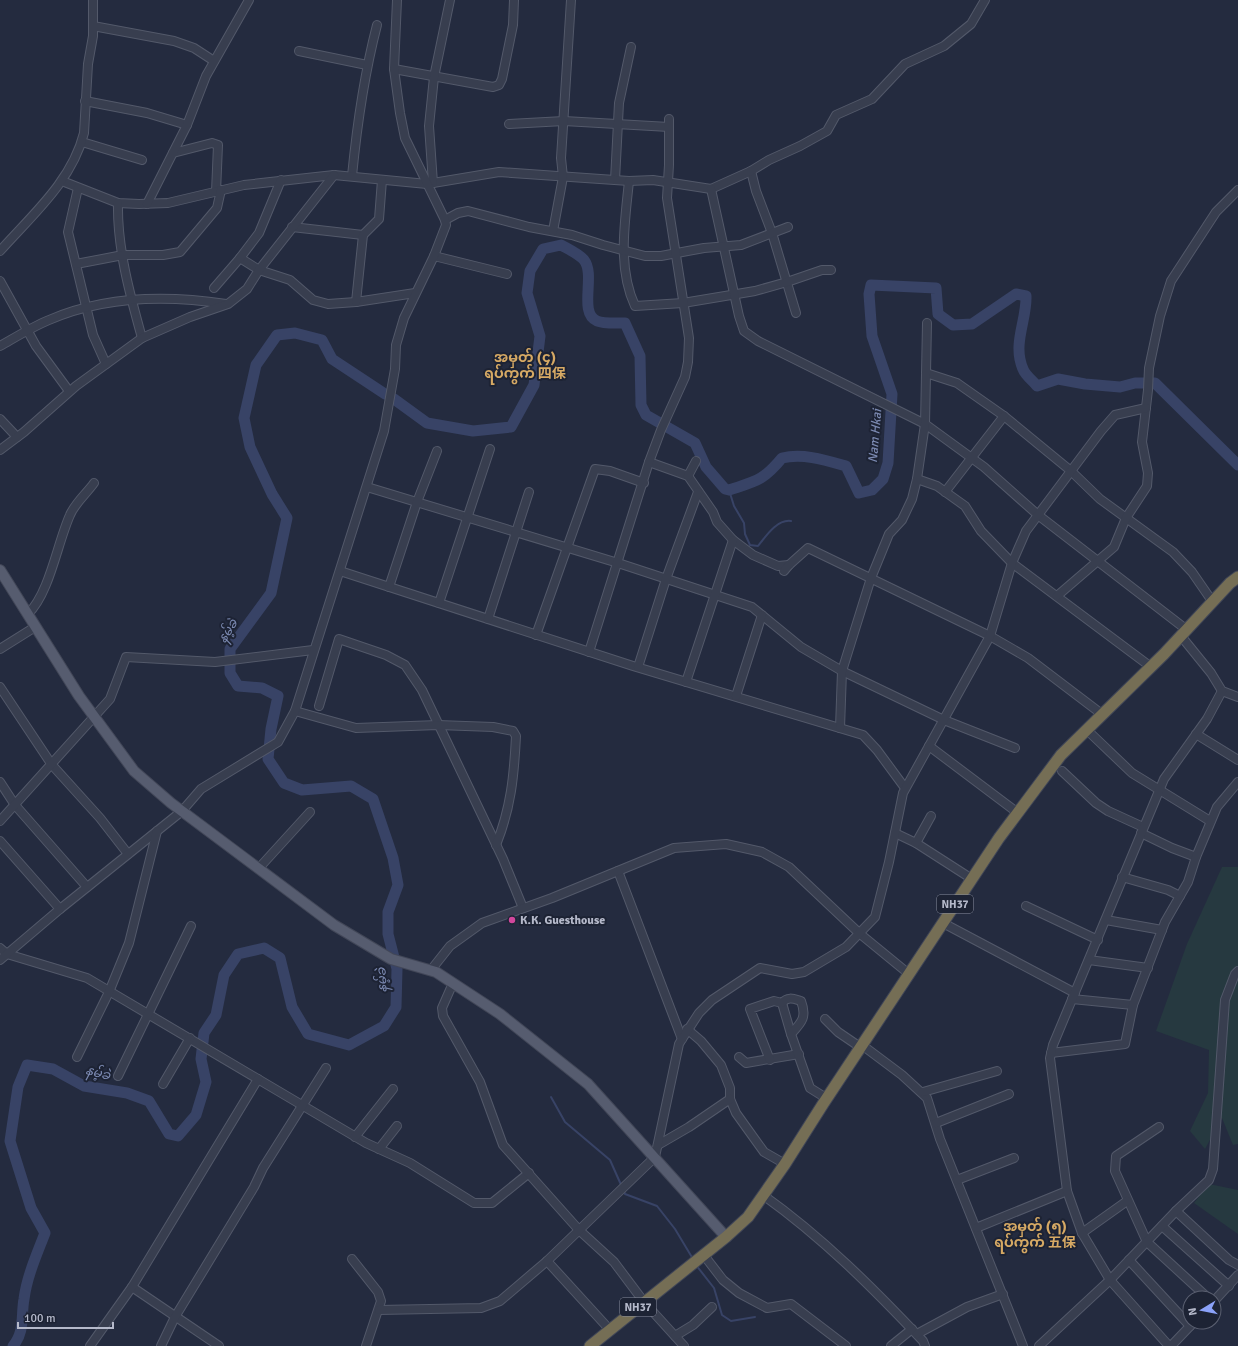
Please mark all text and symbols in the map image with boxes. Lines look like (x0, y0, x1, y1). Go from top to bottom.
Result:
district label: အမှတ် (၄) ရပ်ကွက် 四保 (484, 347, 566, 385)
water label: Nam Hkai (865, 407, 885, 464)
water label: နမ့်ခဲ (213, 614, 245, 647)
road number: NH37 (937, 895, 973, 913)
place label: K.K. Guesthouse (520, 913, 605, 928)
marker: K.K. Guesthouse (507, 915, 517, 925)
water label: နမ့်ခဲ (372, 966, 393, 993)
water label: နမ့်ခဲ (83, 1060, 114, 1087)
district label: အမှတ် (၅) ရပ်ကွက် 五保 (994, 1216, 1076, 1254)
north arrow (1182, 1290, 1222, 1330)
road number: NH37 (620, 1298, 656, 1316)
scale bar (18, 1304, 113, 1330)
text: N (1186, 1307, 1200, 1317)
text: 100 m (24, 1311, 56, 1326)

